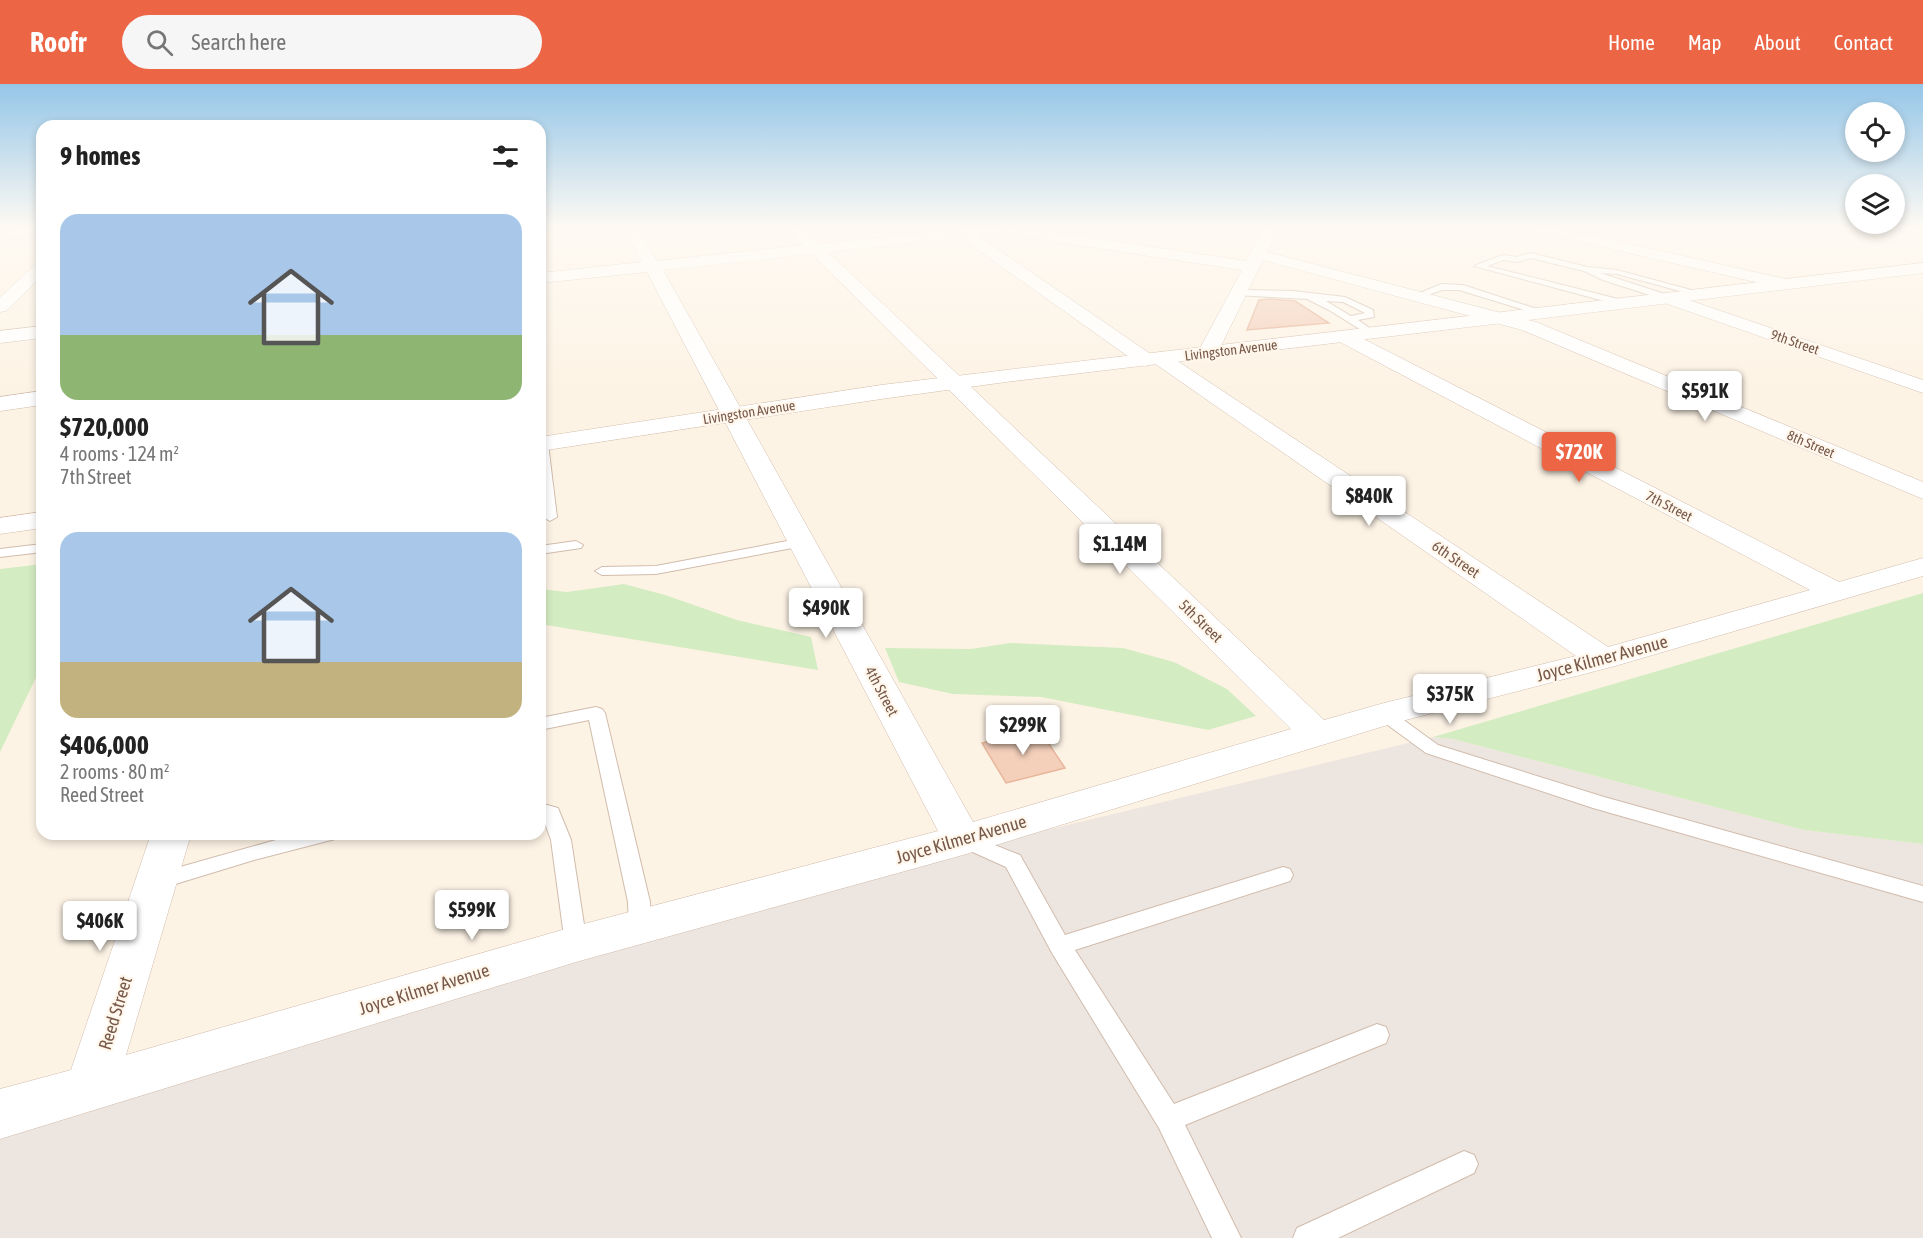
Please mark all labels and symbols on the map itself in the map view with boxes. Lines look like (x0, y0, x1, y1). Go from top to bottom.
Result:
street label: 9th Street (1769, 326, 1821, 358)
street label: Livingston Avenue (1184, 336, 1278, 364)
pin: $591K (1663, 371, 1747, 422)
street label: Livingston Avenue (702, 397, 796, 427)
street label: 8th Street (1785, 427, 1837, 461)
pin: $720K (1537, 432, 1621, 483)
pin: $840K (1327, 476, 1411, 527)
street label: 7th Street (1643, 488, 1695, 524)
pin: $1.14M (1071, 524, 1169, 575)
street label: 6th Street (1429, 537, 1483, 581)
pin: $490K (784, 588, 868, 639)
street label: 5th Street (1176, 596, 1226, 646)
street label: Joyce Kilmer Avenue (1534, 630, 1670, 686)
street label: 4th Street (862, 663, 902, 719)
pin: $375K (1408, 674, 1492, 725)
pin: $299K (981, 705, 1065, 756)
street label: Joyce Kilmer Avenue (893, 810, 1029, 868)
pin: $599K (430, 890, 514, 941)
pin: $406K (58, 901, 142, 952)
street label: Joyce Kilmer Avenue (356, 959, 492, 1019)
street label: Reed Street (94, 974, 136, 1052)

